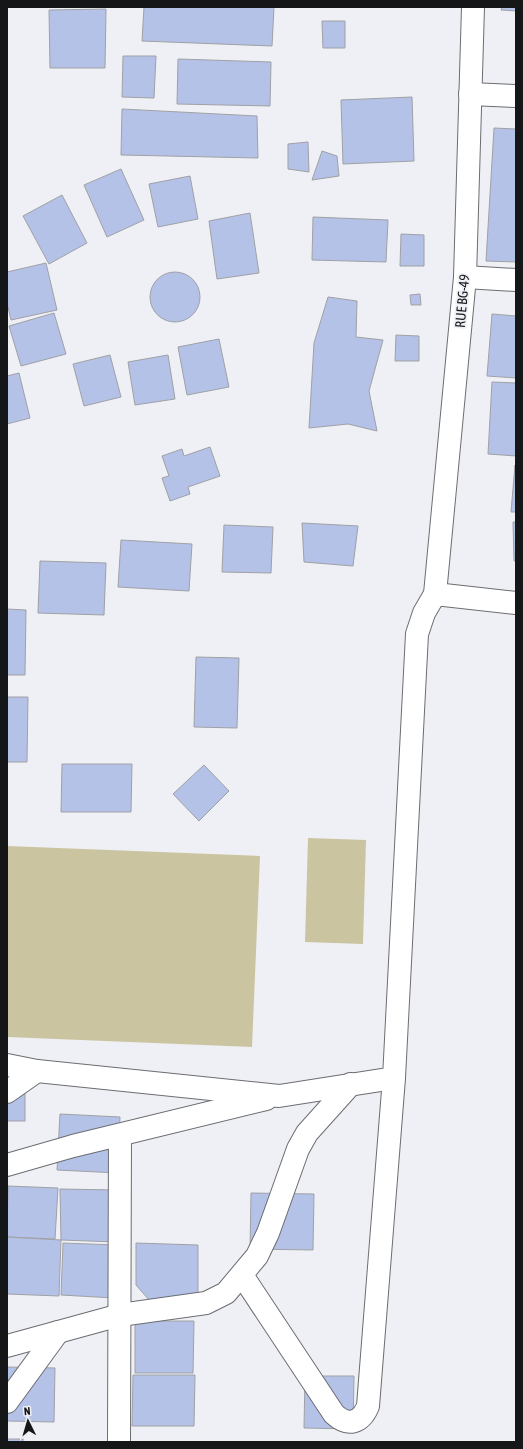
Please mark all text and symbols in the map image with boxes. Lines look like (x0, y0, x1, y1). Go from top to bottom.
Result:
street label: RUE BG-49 (452, 273, 472, 329)
north arrow (8, 1401, 48, 1441)
text: N (23, 1405, 31, 1417)

